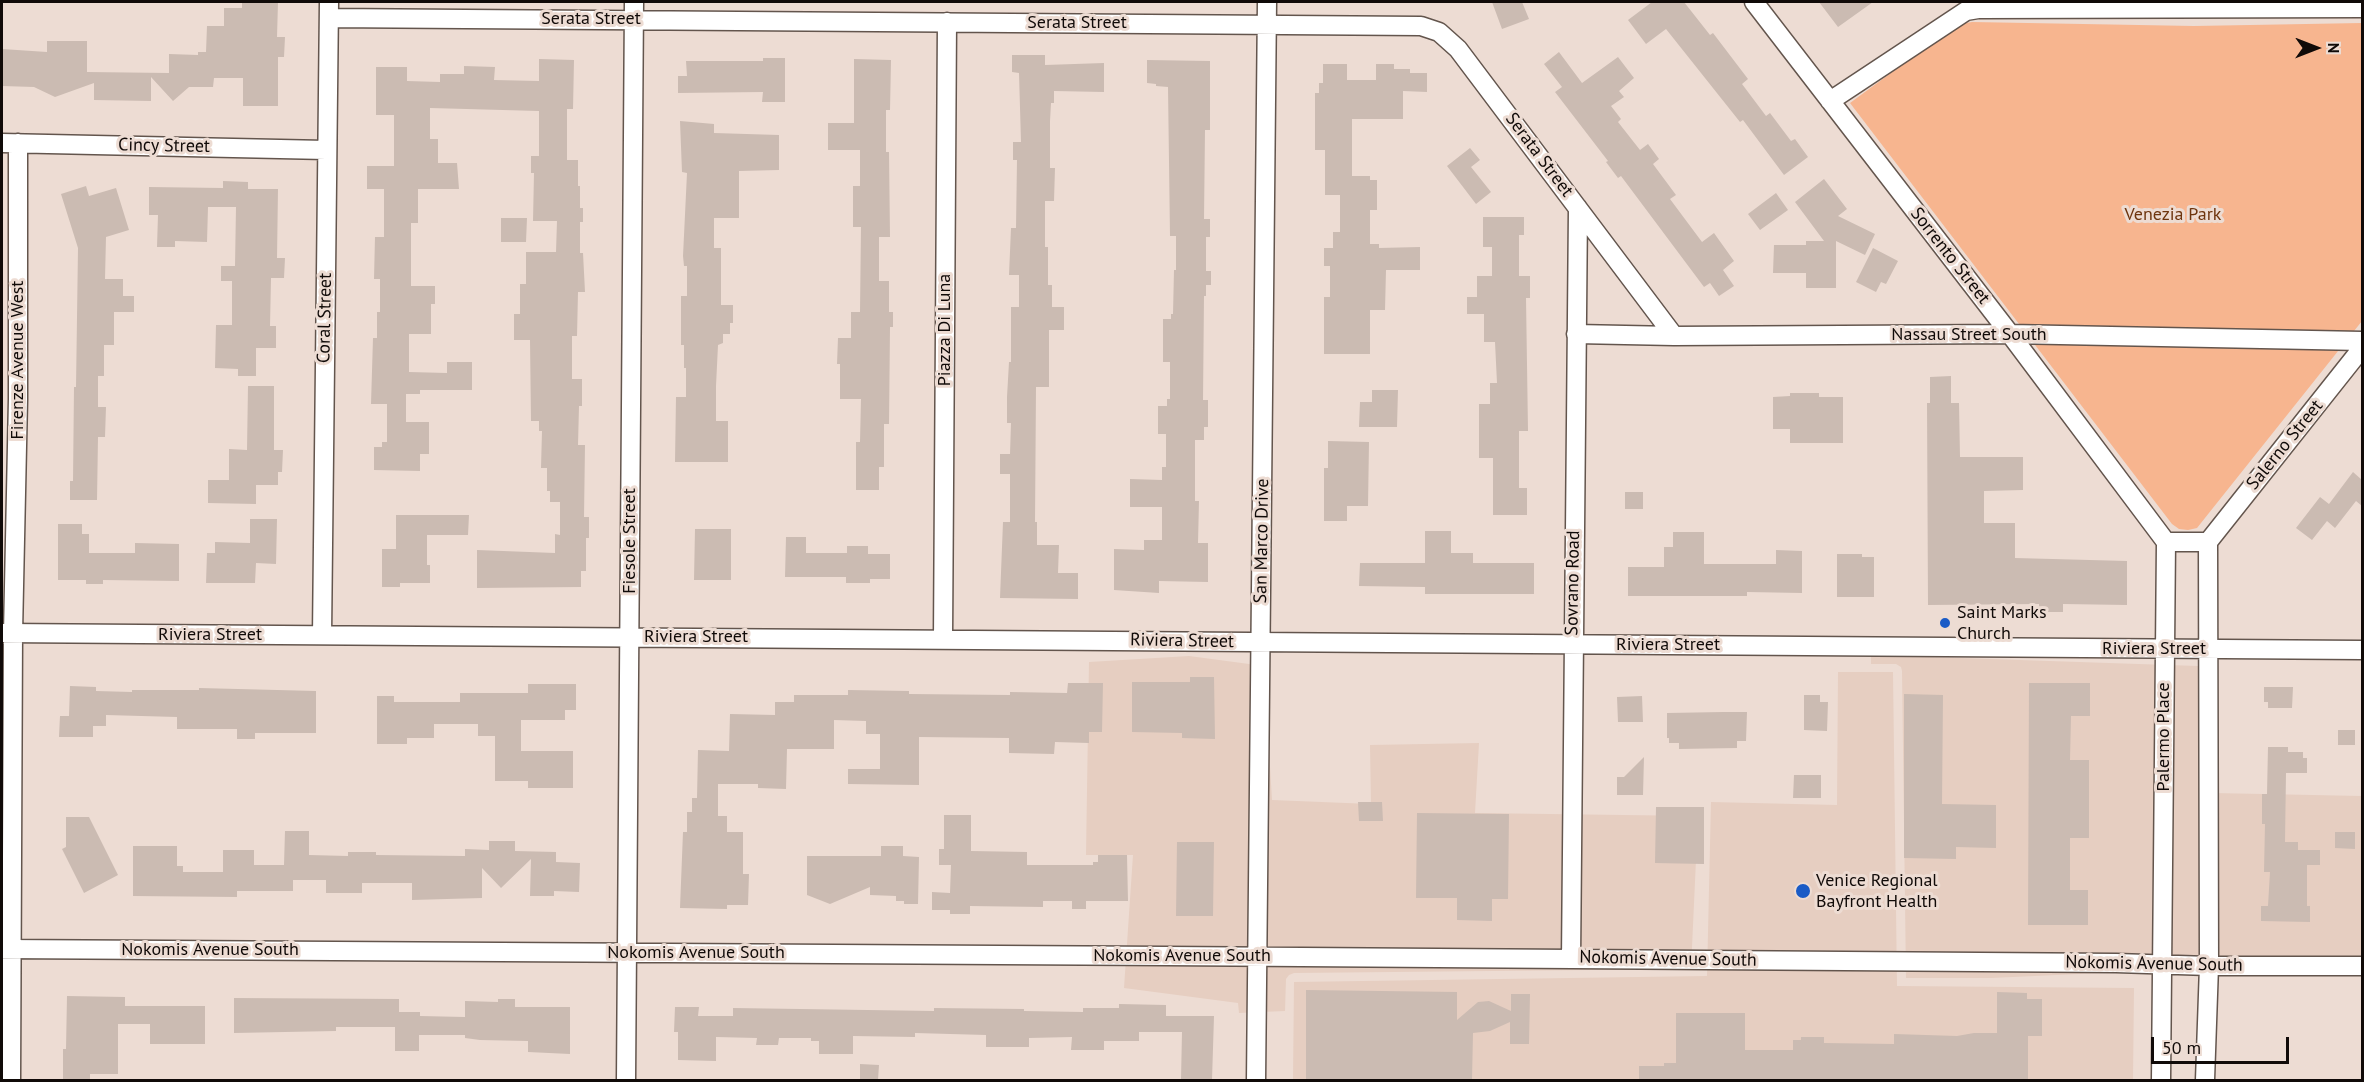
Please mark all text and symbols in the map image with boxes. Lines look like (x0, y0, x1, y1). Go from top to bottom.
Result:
street label: Serata Street (541, 8, 641, 30)
street label: Serata Street (1027, 12, 1127, 34)
north arrow (2286, 18, 2346, 78)
text: N (2324, 43, 2344, 53)
street label: Serata Street (1500, 109, 1578, 201)
street label: Cincy Street (118, 134, 210, 158)
street label: Sorrento Street (1906, 203, 1994, 309)
park label: Venezia Park (2125, 204, 2221, 226)
street label: Coral Street (313, 273, 337, 363)
street label: Piazza Di Luna (934, 274, 956, 386)
street label: Firenze Avenue West (7, 281, 29, 439)
street label: Nassau Street South (1891, 324, 2047, 346)
street label: Salerno Street (2242, 396, 2328, 494)
street label: San Marco Drive (1250, 478, 1274, 604)
street label: Fiesole Street (619, 488, 641, 594)
street label: Sovrano Road (1561, 530, 1585, 636)
place label: Saint Marks Church (1957, 602, 2047, 644)
marker: Saint Marks Church (1938, 616, 1952, 630)
street label: Riviera Street (158, 624, 262, 646)
street label: Riviera Street (644, 626, 748, 648)
street label: Riviera Street (1130, 629, 1234, 653)
street label: Riviera Street (1616, 634, 1720, 656)
street label: Riviera Street (2102, 638, 2206, 660)
street label: Palermo Place (2153, 682, 2175, 792)
place label: Venice Regional Bayfront Health (1816, 870, 1938, 912)
marker: Venice Regional Bayfront Health (1794, 882, 1812, 900)
street label: Nokomis Avenue South (121, 939, 299, 961)
street label: Nokomis Avenue South (607, 942, 785, 964)
street label: Nokomis Avenue South (1093, 945, 1271, 967)
street label: Nokomis Avenue South (1579, 947, 1757, 971)
street label: Nokomis Avenue South (2065, 952, 2243, 976)
scale bar (2154, 1025, 2292, 1063)
text: 50 m (2162, 1036, 2201, 1059)

